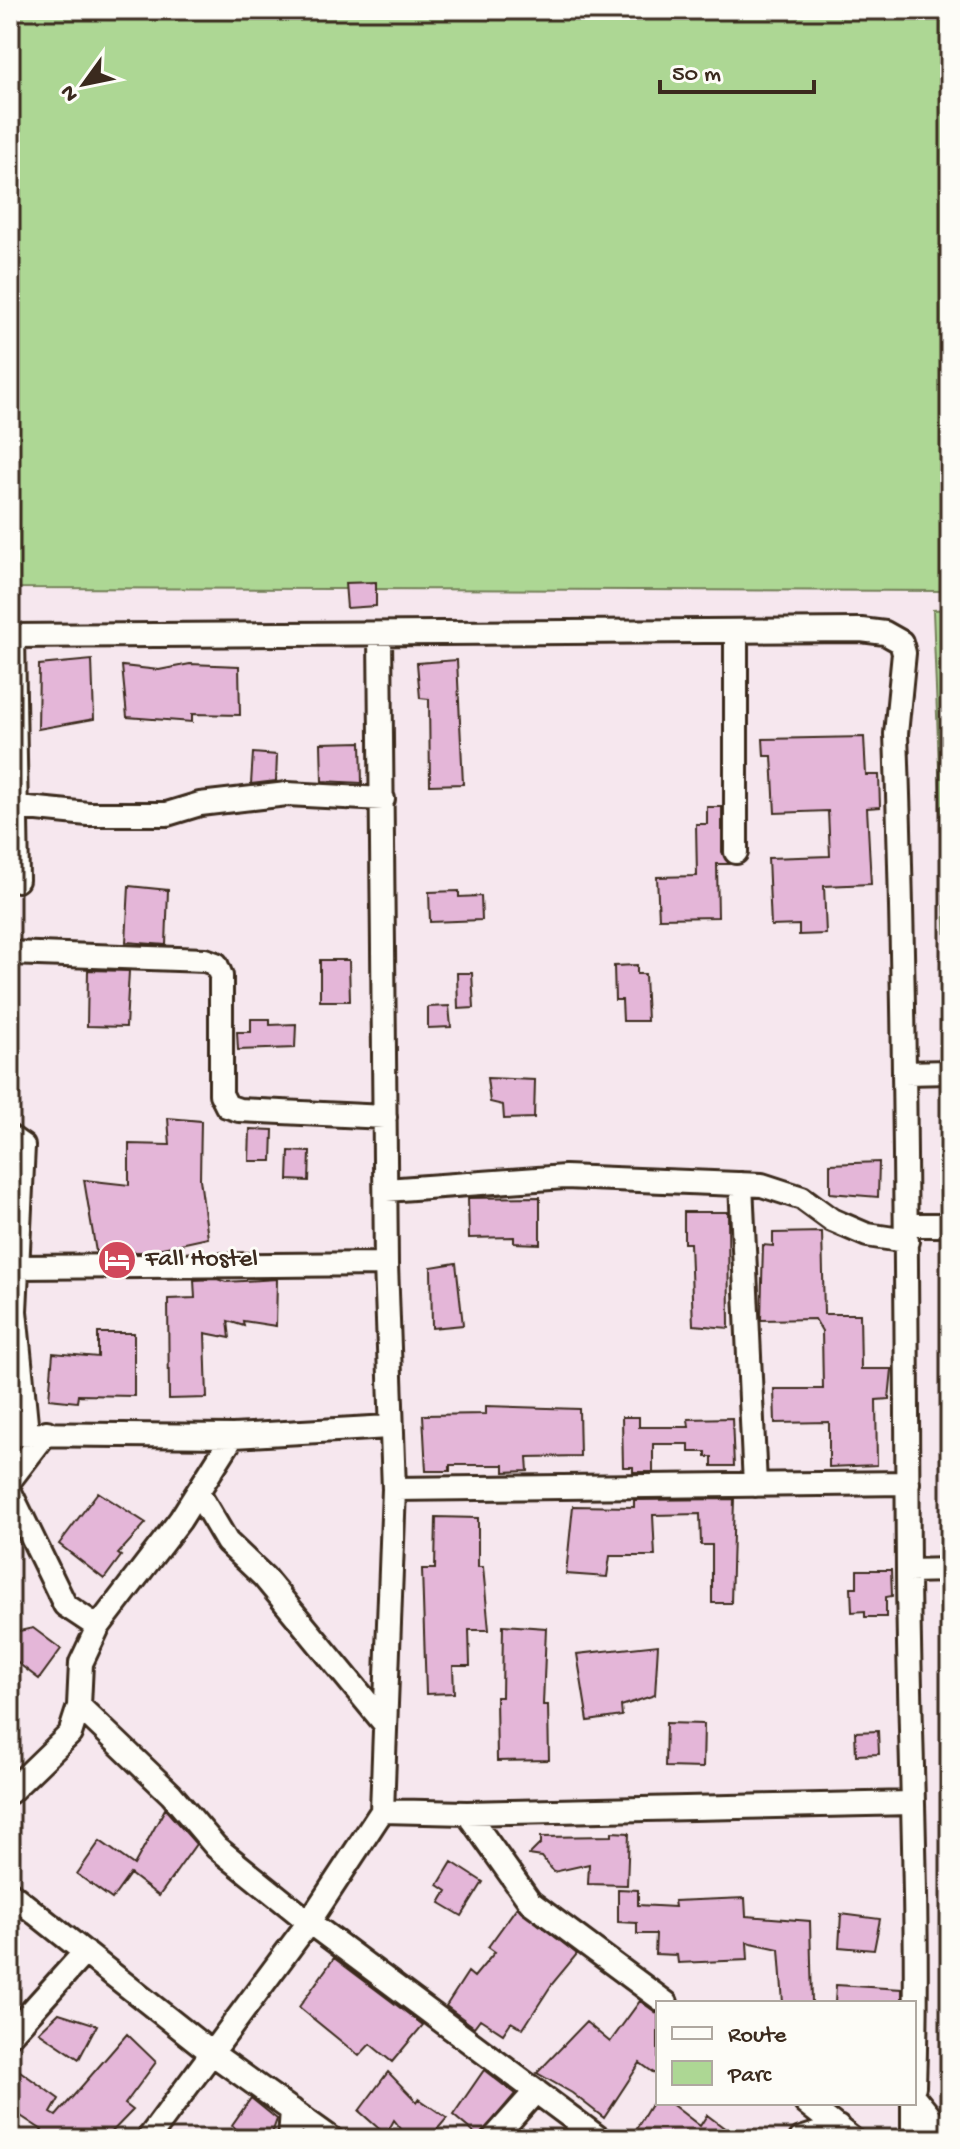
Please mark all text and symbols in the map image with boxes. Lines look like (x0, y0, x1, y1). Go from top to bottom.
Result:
north arrow (44, 44, 124, 124)
scale bar (660, 44, 814, 94)
text: 50 m (672, 61, 721, 90)
text: N (56, 80, 85, 106)
hotel icon: Fall Hostel (96, 1239, 138, 1281)
place label: Fall Hostel (144, 1245, 258, 1276)
legend (656, 2001, 916, 2105)
text: Route (728, 2022, 787, 2051)
text: Parc (727, 2062, 772, 2091)

